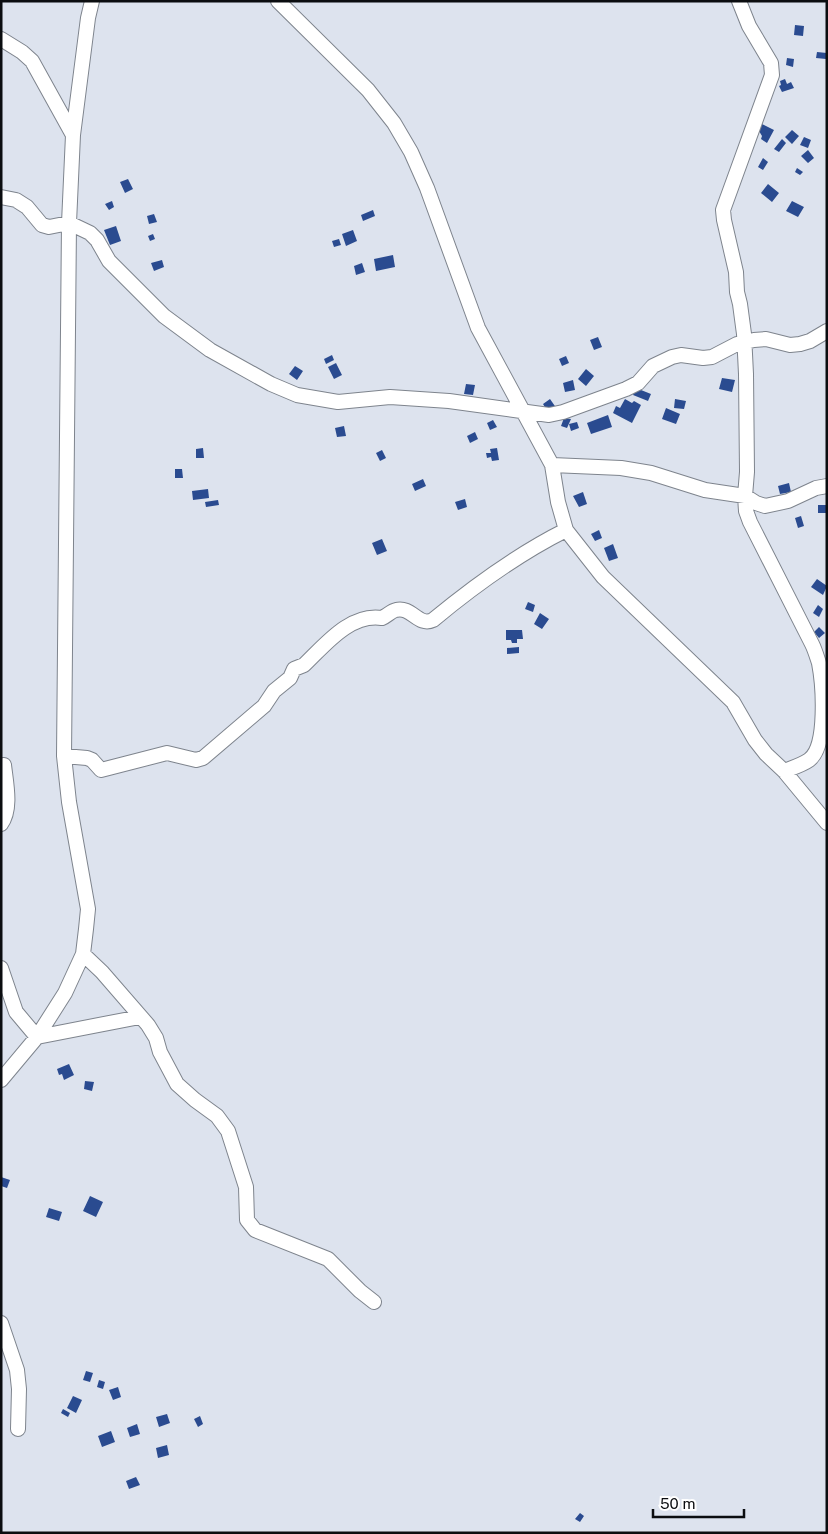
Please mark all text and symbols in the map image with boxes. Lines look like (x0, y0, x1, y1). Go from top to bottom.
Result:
scale bar (653, 1486, 744, 1518)
text: 50 m (660, 1495, 695, 1512)

